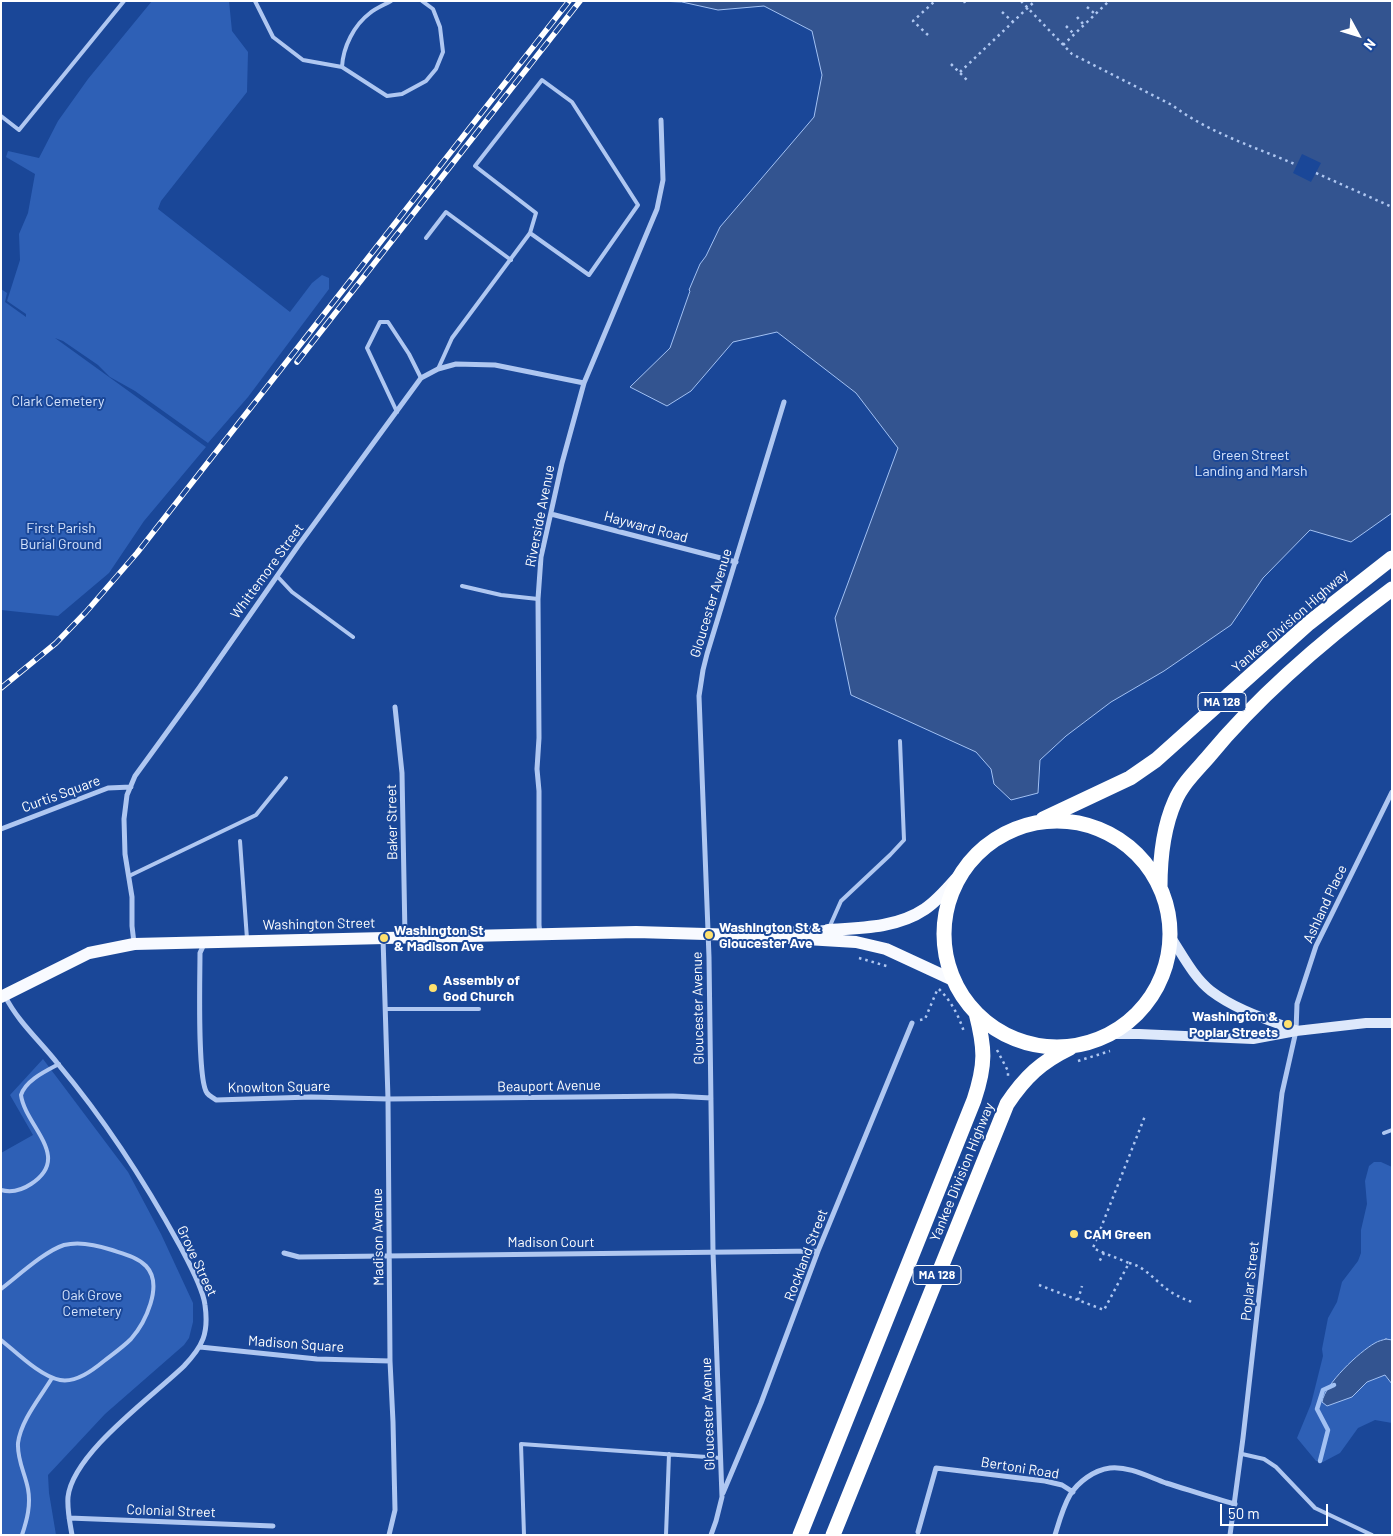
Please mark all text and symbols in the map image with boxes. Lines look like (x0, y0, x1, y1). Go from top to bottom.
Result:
north arrow (1333, 10, 1383, 60)
text: N (1361, 36, 1380, 54)
park label: Clark Cemetery (12, 393, 104, 409)
park label: Green Street Landing and Marsh (1194, 447, 1308, 480)
street label: Riverside Avenue (522, 463, 558, 569)
street label: Hayward Road (602, 508, 690, 546)
park label: First Parish Burial Ground (20, 520, 102, 552)
street label: Whittemore Street (227, 520, 307, 622)
street label: Gloucester Avenue (686, 547, 736, 659)
street label: Yankee Division Highway (1229, 566, 1351, 676)
road number: MA 128 (1198, 692, 1246, 712)
street label: Curtis Square (19, 772, 103, 816)
street label: Baker Street (383, 784, 401, 860)
street label: Ashland Place (1300, 862, 1350, 946)
street label: Washington Street (262, 915, 376, 933)
place label: Washington St & Gloucester Ave (719, 919, 821, 952)
place label: Washington St & Madison Ave (394, 922, 484, 954)
marker: Washington St & Gloucester Ave (703, 929, 715, 941)
marker: Washington St & Madison Ave (378, 932, 390, 944)
street label: Gloucester Avenue (689, 951, 707, 1065)
place label: Assembly of God Church (443, 972, 520, 1004)
marker: Assembly of God Church (427, 982, 439, 994)
place label: Washington & Poplar Streets (1189, 1008, 1278, 1040)
marker: Washington & Poplar Streets (1282, 1018, 1294, 1030)
street label: Beauport Avenue (497, 1077, 601, 1095)
street label: Knowlton Square (228, 1078, 330, 1096)
street label: Yankee Division Highway (926, 1100, 998, 1244)
street label: Madison Avenue (369, 1188, 387, 1286)
street label: Rockland Street (781, 1207, 831, 1303)
street label: Grove Street (173, 1223, 221, 1299)
place label: CAM Green (1084, 1226, 1151, 1242)
marker: CAM Green (1068, 1228, 1080, 1240)
street label: Madison Court (507, 1234, 595, 1250)
street label: Poplar Street (1237, 1240, 1263, 1322)
road number: MA 128 (913, 1266, 961, 1284)
park label: Oak Grove Cemetery (62, 1287, 122, 1320)
street label: Madison Square (247, 1332, 345, 1356)
street label: Gloucester Avenue (698, 1357, 718, 1471)
street label: Bertoni Road (980, 1454, 1060, 1482)
scale bar (1223, 1494, 1330, 1526)
street label: Colonial Street (126, 1501, 216, 1521)
text: 50 m (1228, 1504, 1260, 1522)

